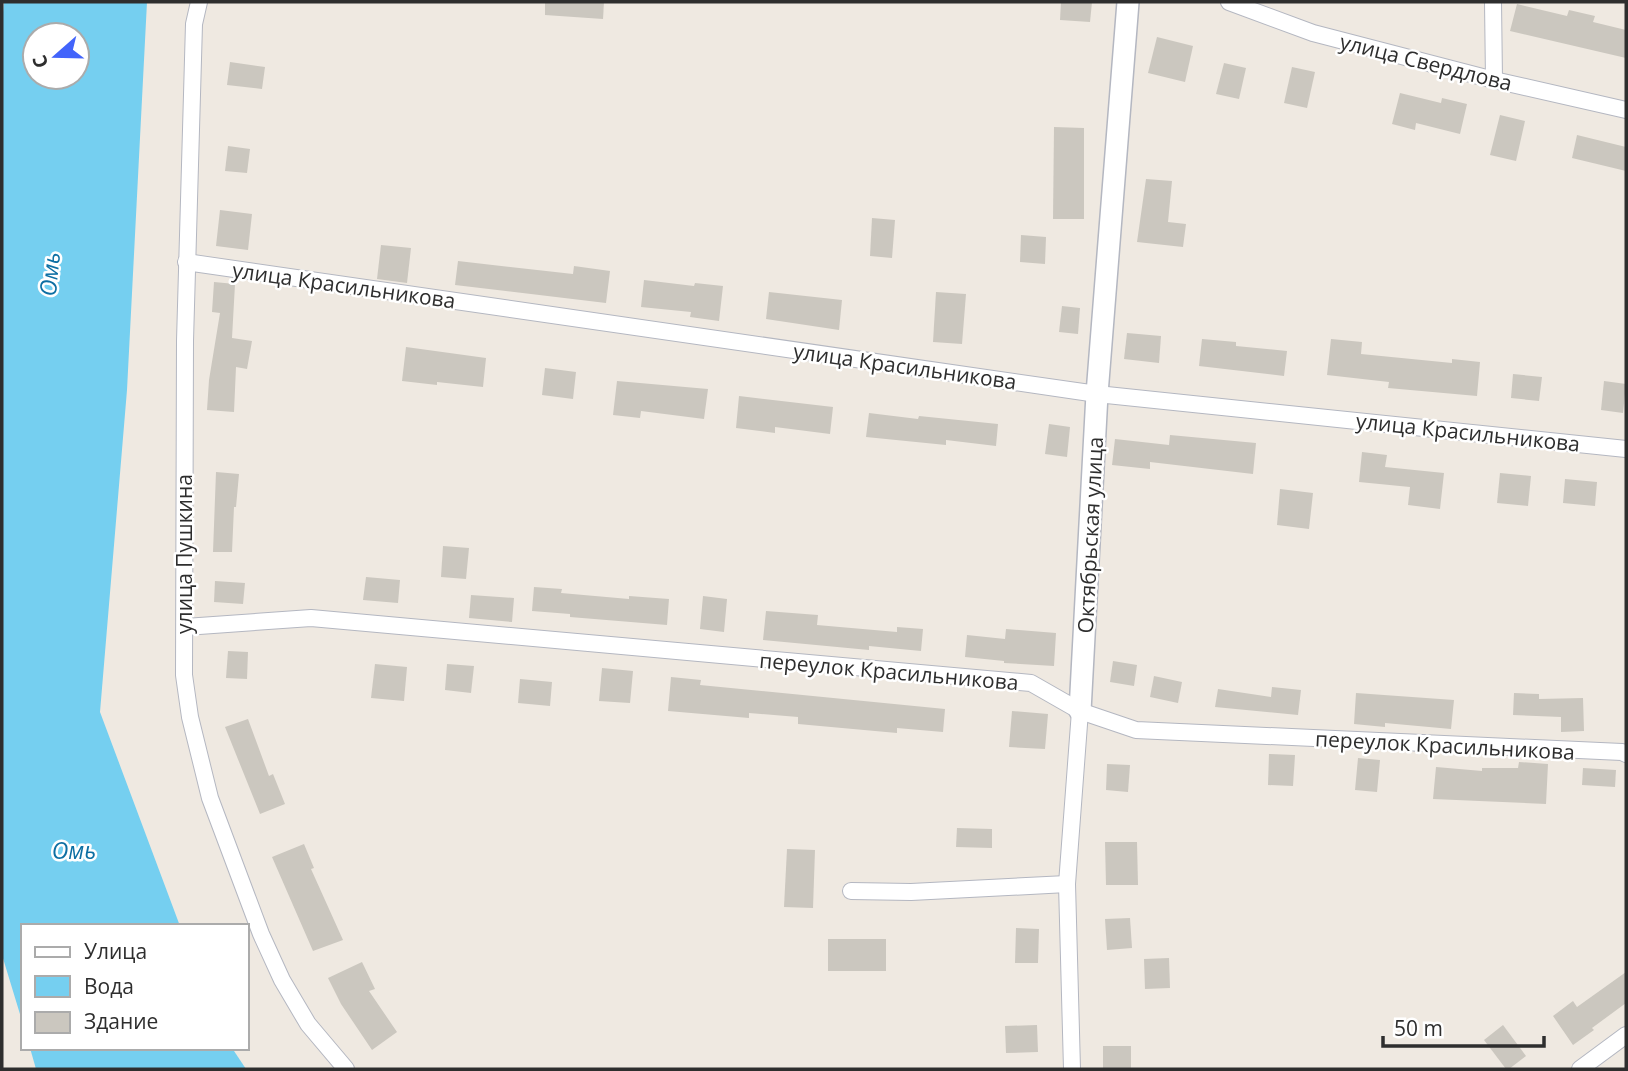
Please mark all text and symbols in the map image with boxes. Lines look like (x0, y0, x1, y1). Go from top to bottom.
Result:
north arrow (21, 21, 91, 91)
street label: улица Свердлова (1337, 27, 1515, 97)
text: С (26, 52, 54, 72)
water label: Омь (31, 250, 67, 298)
street label: улица Красильникова (231, 255, 457, 315)
street label: улица Красильникова (792, 336, 1018, 396)
street label: улица Красильникова (1355, 406, 1581, 458)
street label: Октябрьская улица (1071, 436, 1109, 634)
street label: улица Пушкина (170, 474, 198, 634)
street label: переулок Красильникова (758, 646, 1020, 696)
street label: переулок Красильникова (1314, 724, 1576, 766)
water label: Омь (52, 834, 96, 866)
legend (21, 924, 248, 1050)
text: Улица (84, 937, 147, 965)
text: Вода (84, 972, 134, 1000)
scale bar (1383, 1004, 1544, 1048)
text: Здание (84, 1007, 158, 1035)
text: 50 m (1394, 1014, 1443, 1042)

